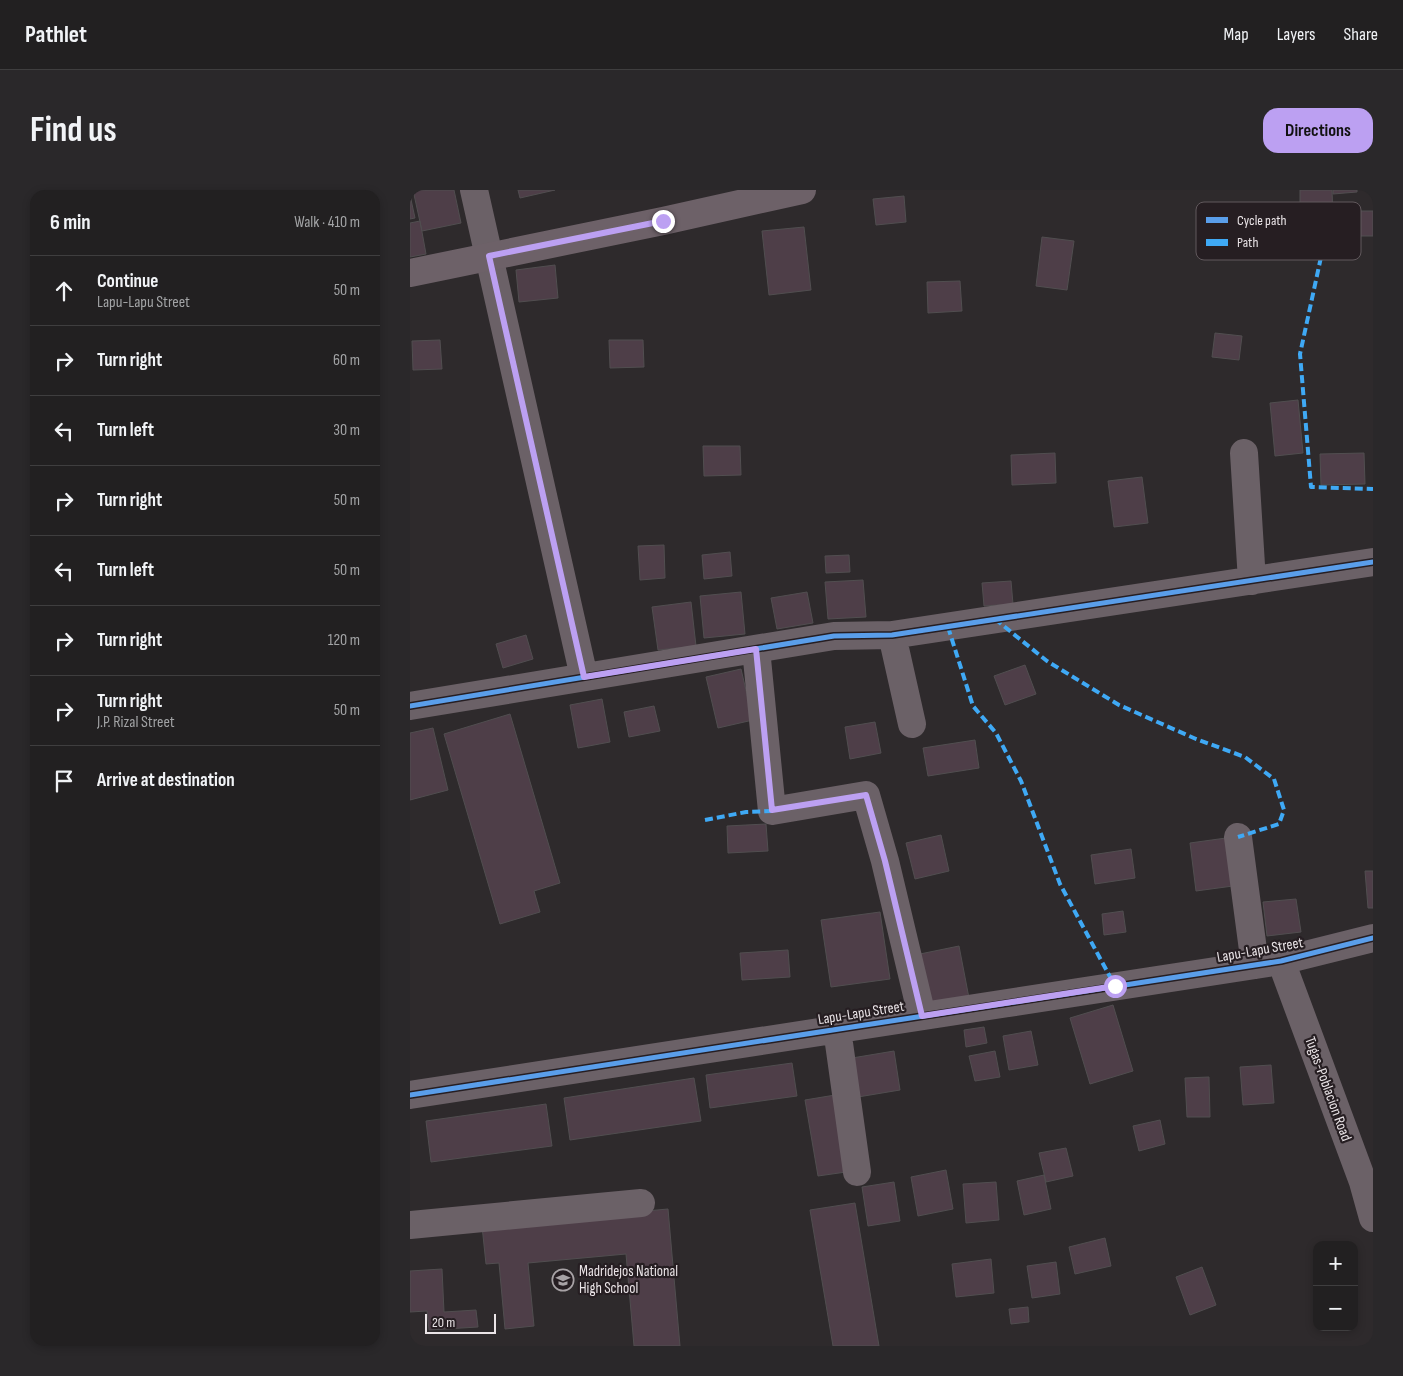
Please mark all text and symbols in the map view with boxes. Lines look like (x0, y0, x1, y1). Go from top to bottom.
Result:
text: Pathlet (25, 20, 87, 49)
text: Map (1224, 24, 1249, 45)
text: Layers (1277, 24, 1316, 45)
text: Share (1344, 24, 1378, 45)
button: Directions (1263, 108, 1373, 153)
text: Find us (30, 109, 117, 152)
legend (1196, 202, 1361, 260)
text: 6 min (50, 210, 91, 235)
route end (652, 210, 675, 233)
text: Cycle path (1237, 212, 1287, 229)
text: Walk · 410 m (294, 213, 360, 232)
text: Path (1237, 234, 1258, 251)
text: Continue (97, 270, 158, 293)
icon: ahead (50, 277, 78, 305)
text: 50 m (334, 281, 360, 300)
text: Lapu-Lapu Street (97, 293, 190, 312)
icon: right (50, 347, 78, 375)
text: Turn right (97, 349, 162, 372)
text: 60 m (333, 351, 360, 370)
icon: left (50, 417, 78, 445)
text: Turn left (97, 419, 154, 442)
text: 30 m (333, 421, 360, 440)
icon: right (50, 487, 78, 515)
text: Turn right (97, 489, 162, 512)
text: 50 m (334, 491, 360, 510)
icon: left (50, 557, 78, 585)
text: Turn left (97, 559, 154, 582)
text: 50 m (334, 561, 360, 580)
icon: right (50, 627, 78, 655)
text: Turn right (97, 629, 162, 652)
text: 120 m (328, 631, 360, 650)
text: Turn right (97, 690, 162, 713)
icon: right (50, 697, 78, 725)
text: 50 m (334, 701, 360, 720)
text: J.P. Rizal Street (97, 713, 175, 732)
icon: arrive (50, 767, 78, 795)
text: Arrive at destination (97, 769, 235, 792)
street label: Lapu-Lapu Street (1215, 933, 1305, 967)
route start (1104, 975, 1127, 998)
street label: Lapu-Lapu Street (816, 997, 906, 1029)
street label: Tugas-Poblacion Road (1300, 1034, 1356, 1144)
map controls (1313, 1241, 1358, 1331)
button: + (1313, 1241, 1358, 1286)
place label: Madridejos National High School (579, 1262, 678, 1298)
school or university icon: Madridejos National High School (551, 1268, 575, 1292)
button: − (1313, 1286, 1358, 1331)
scale bar (425, 1311, 496, 1334)
text: 20 m (432, 1314, 455, 1331)

